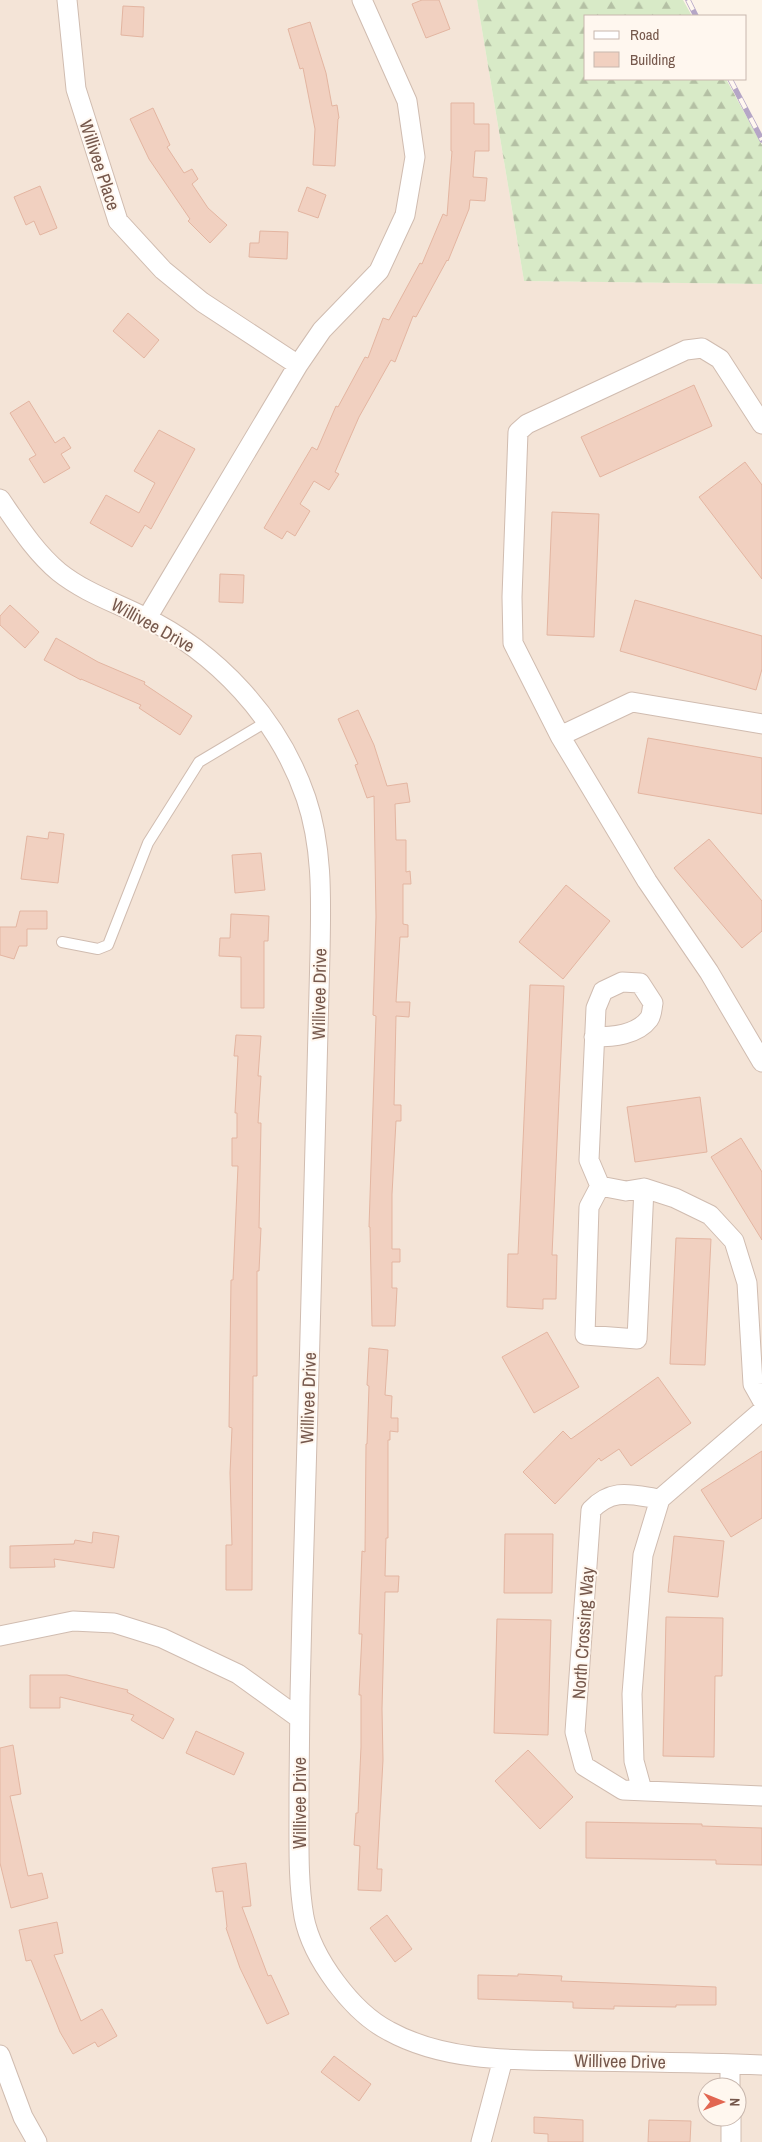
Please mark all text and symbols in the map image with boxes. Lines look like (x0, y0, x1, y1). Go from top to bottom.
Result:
legend (584, 15, 747, 80)
text: Road (630, 24, 659, 45)
text: Building (630, 49, 675, 70)
street label: Willivee Place (74, 117, 126, 213)
street label: Willivee Drive (107, 592, 199, 658)
street label: Willivee Drive (306, 948, 332, 1040)
street label: Willivee Drive (294, 1352, 322, 1444)
street label: North Crossing Way (566, 1566, 600, 1700)
street label: Willivee Drive (287, 1757, 312, 1849)
street label: Willivee Drive (574, 2048, 666, 2074)
north arrow (697, 2077, 747, 2127)
text: N (726, 2098, 744, 2107)

